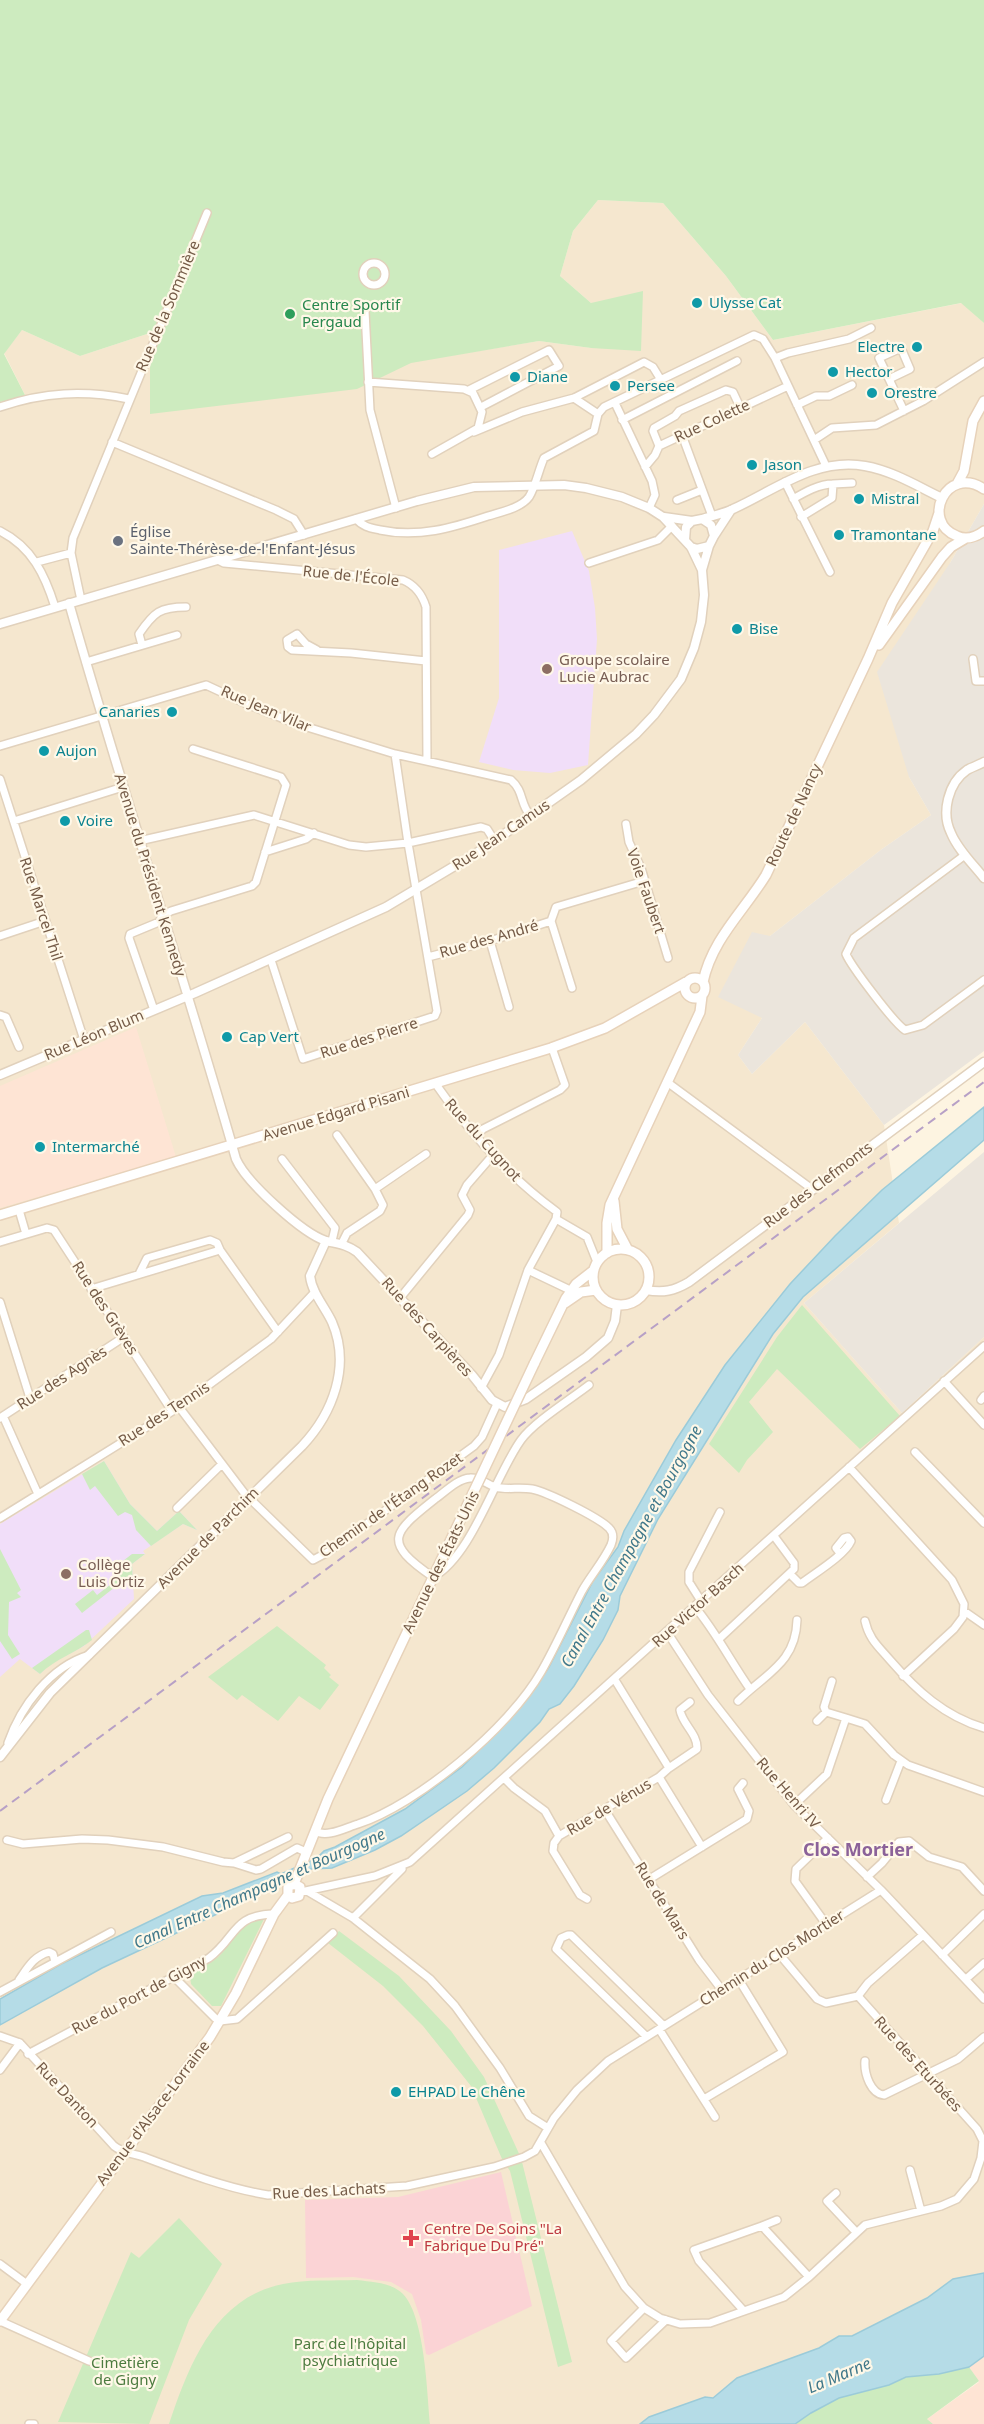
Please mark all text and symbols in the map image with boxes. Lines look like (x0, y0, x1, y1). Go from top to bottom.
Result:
street label: Rue de la Sommière (130, 237, 204, 374)
place label: Ulysse Cat (709, 292, 782, 312)
place label: Centre Sportif Pergaud (302, 294, 401, 331)
marker: Ulysse Cat (690, 296, 704, 310)
marker: Centre Sportif Pergaud (283, 307, 297, 321)
place label: Electre (857, 336, 905, 356)
marker: Electre (910, 340, 924, 354)
place label: Hector (845, 361, 892, 381)
marker: Hector (826, 365, 840, 379)
place label: Diane (527, 366, 568, 386)
marker: Diane (508, 370, 522, 384)
place label: Persee (627, 375, 675, 395)
marker: Persee (608, 379, 622, 393)
place label: Orestre (884, 382, 937, 402)
marker: Orestre (865, 386, 879, 400)
street label: Rue Colette (671, 394, 753, 446)
place label: Jason (762, 454, 802, 474)
marker: Jason (745, 458, 759, 472)
place label: Mistral (871, 488, 919, 508)
marker: Mistral (852, 492, 866, 506)
place label: Église Sainte-Thérèse-de-l'Enfant-Jésus (130, 521, 355, 558)
place label: Tramontane (851, 524, 937, 544)
marker: Tramontane (832, 528, 846, 542)
marker: Église Sainte-Thérèse-de-l'Enfant-Jésus (111, 534, 125, 548)
street label: Rue de l'École (302, 560, 400, 590)
place label: Bise (749, 618, 778, 638)
marker: Bise (730, 622, 744, 636)
place label: Groupe scolaire Lucie Aubrac (559, 649, 670, 686)
marker: Groupe scolaire Lucie Aubrac (540, 662, 554, 676)
street label: Rue Jean Vilar (218, 680, 315, 736)
place label: Canaries (99, 701, 160, 721)
marker: Canaries (165, 705, 179, 719)
place label: Aujon (56, 740, 97, 760)
marker: Aujon (37, 744, 51, 758)
street label: Route de Nancy (761, 760, 826, 869)
street label: Avenue du Président Kennedy (110, 771, 192, 979)
street label: Rue Jean Camus (448, 794, 553, 874)
place label: Voire (77, 810, 113, 830)
marker: Voire (58, 814, 72, 828)
street label: Voie Faubert (623, 845, 671, 936)
street label: Rue Marcel Thil (16, 854, 68, 963)
street label: Rue des André (437, 914, 541, 962)
street label: Rue Léon Blum (41, 1004, 147, 1064)
street label: Rue des Pierre (317, 1012, 420, 1062)
place label: Cap Vert (239, 1026, 299, 1046)
marker: Cap Vert (220, 1030, 234, 1044)
street label: Avenue Edgard Pisani (260, 1081, 412, 1145)
street label: Rue du Cugnot (441, 1094, 527, 1186)
place label: Intermarché (52, 1136, 140, 1156)
street label: Rue des Clefmonts (759, 1137, 876, 1232)
marker: Intermarché (33, 1140, 47, 1154)
street label: Rue des Grèves (68, 1257, 144, 1358)
street label: Rue des Carpières (378, 1272, 478, 1380)
street label: Rue des Agnès (13, 1341, 110, 1414)
street label: Rue des Tennis (114, 1376, 213, 1450)
water label: Canal Entre Champagne et Bourgogne (555, 1421, 707, 1671)
street label: Chemin de l'Étang Rozet (315, 1447, 467, 1561)
street label: Avenue de Parchim (152, 1482, 262, 1592)
street label: Avenue des États-Unis (397, 1487, 483, 1636)
place label: Collège Luis Ortiz (78, 1554, 144, 1591)
street label: Rue Victor Basch (647, 1558, 748, 1651)
marker: Collège Luis Ortiz (59, 1567, 73, 1581)
street label: Rue Henri IV (752, 1753, 825, 1832)
street label: Rue de Vénus (562, 1773, 655, 1839)
water label: Canal Entre Champagne et Bourgogne (130, 1822, 388, 1954)
district label: Clos Mortier (803, 1837, 913, 1861)
street label: Rue de Mars (631, 1858, 695, 1943)
street label: Chemin du Clos Mortier (695, 1904, 848, 2010)
street label: Rue du Port de Gigny (68, 1950, 210, 2038)
street label: Rue des Eturbées (870, 2011, 967, 2115)
street label: Avenue d'Alsace-Lorraine (91, 2036, 213, 2189)
street label: Rue Danton (32, 2057, 103, 2132)
place label: EHPAD Le Chêne (408, 2081, 525, 2101)
marker: EHPAD Le Chêne (389, 2085, 403, 2099)
street label: Rue des Lachats (272, 2177, 386, 2203)
place label: Centre De Soins "La Fabrique Du Pré" (424, 2218, 562, 2255)
marker: Centre De Soins "La Fabrique Du Pré" (402, 2229, 420, 2247)
park label: Parc de l'hôpital psychiatrique (294, 2333, 406, 2370)
park label: Cimetière de Gigny (91, 2352, 159, 2389)
water label: La Marne (804, 2352, 874, 2398)

